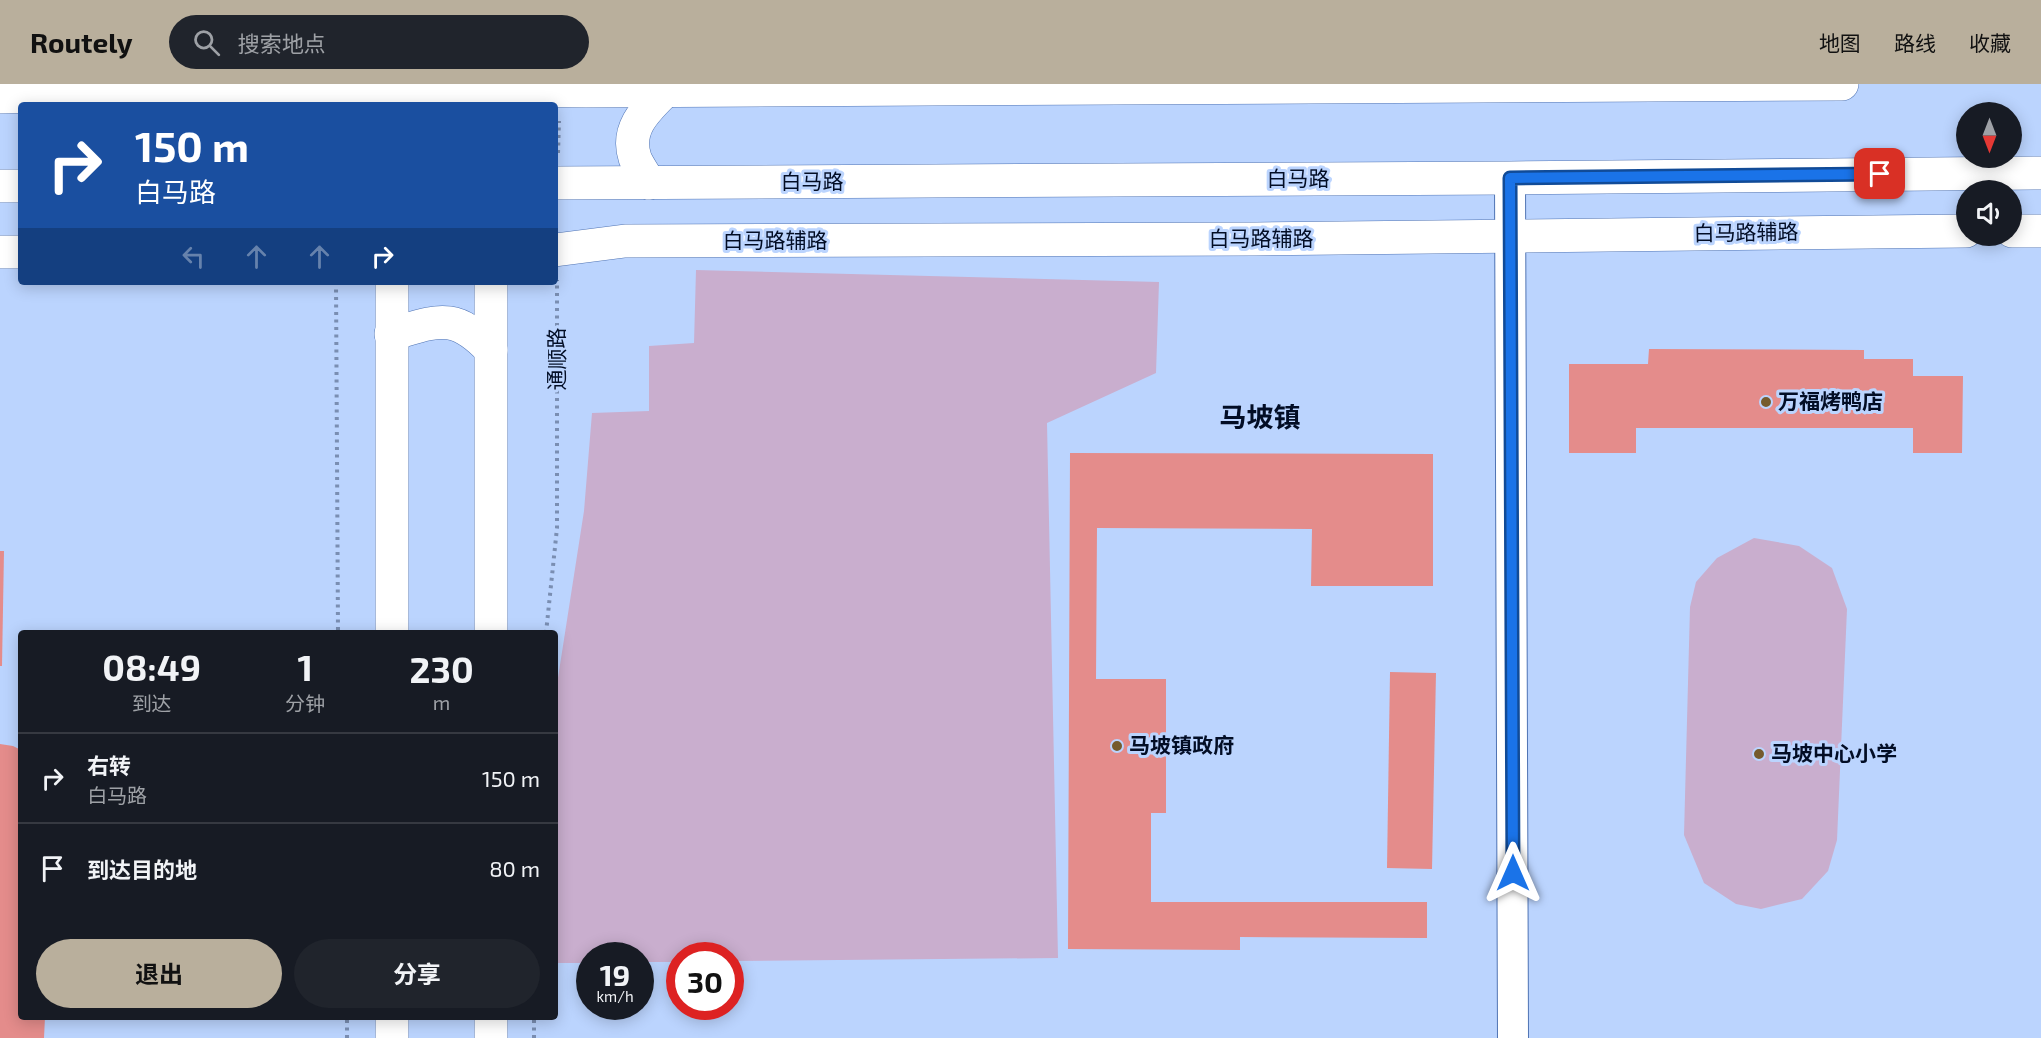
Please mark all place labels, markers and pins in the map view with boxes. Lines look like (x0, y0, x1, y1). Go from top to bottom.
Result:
pin (1854, 148, 1905, 199)
place label: 万福烤鸭店 (1778, 388, 1883, 413)
marker: 万福烤鸭店 (1759, 395, 1773, 409)
place label: 马坡镇政府 (1129, 732, 1234, 757)
marker: 马坡镇政府 (1110, 739, 1124, 753)
place label: 马坡中心小学 (1771, 740, 1897, 765)
marker: 马坡中心小学 (1752, 747, 1766, 761)

